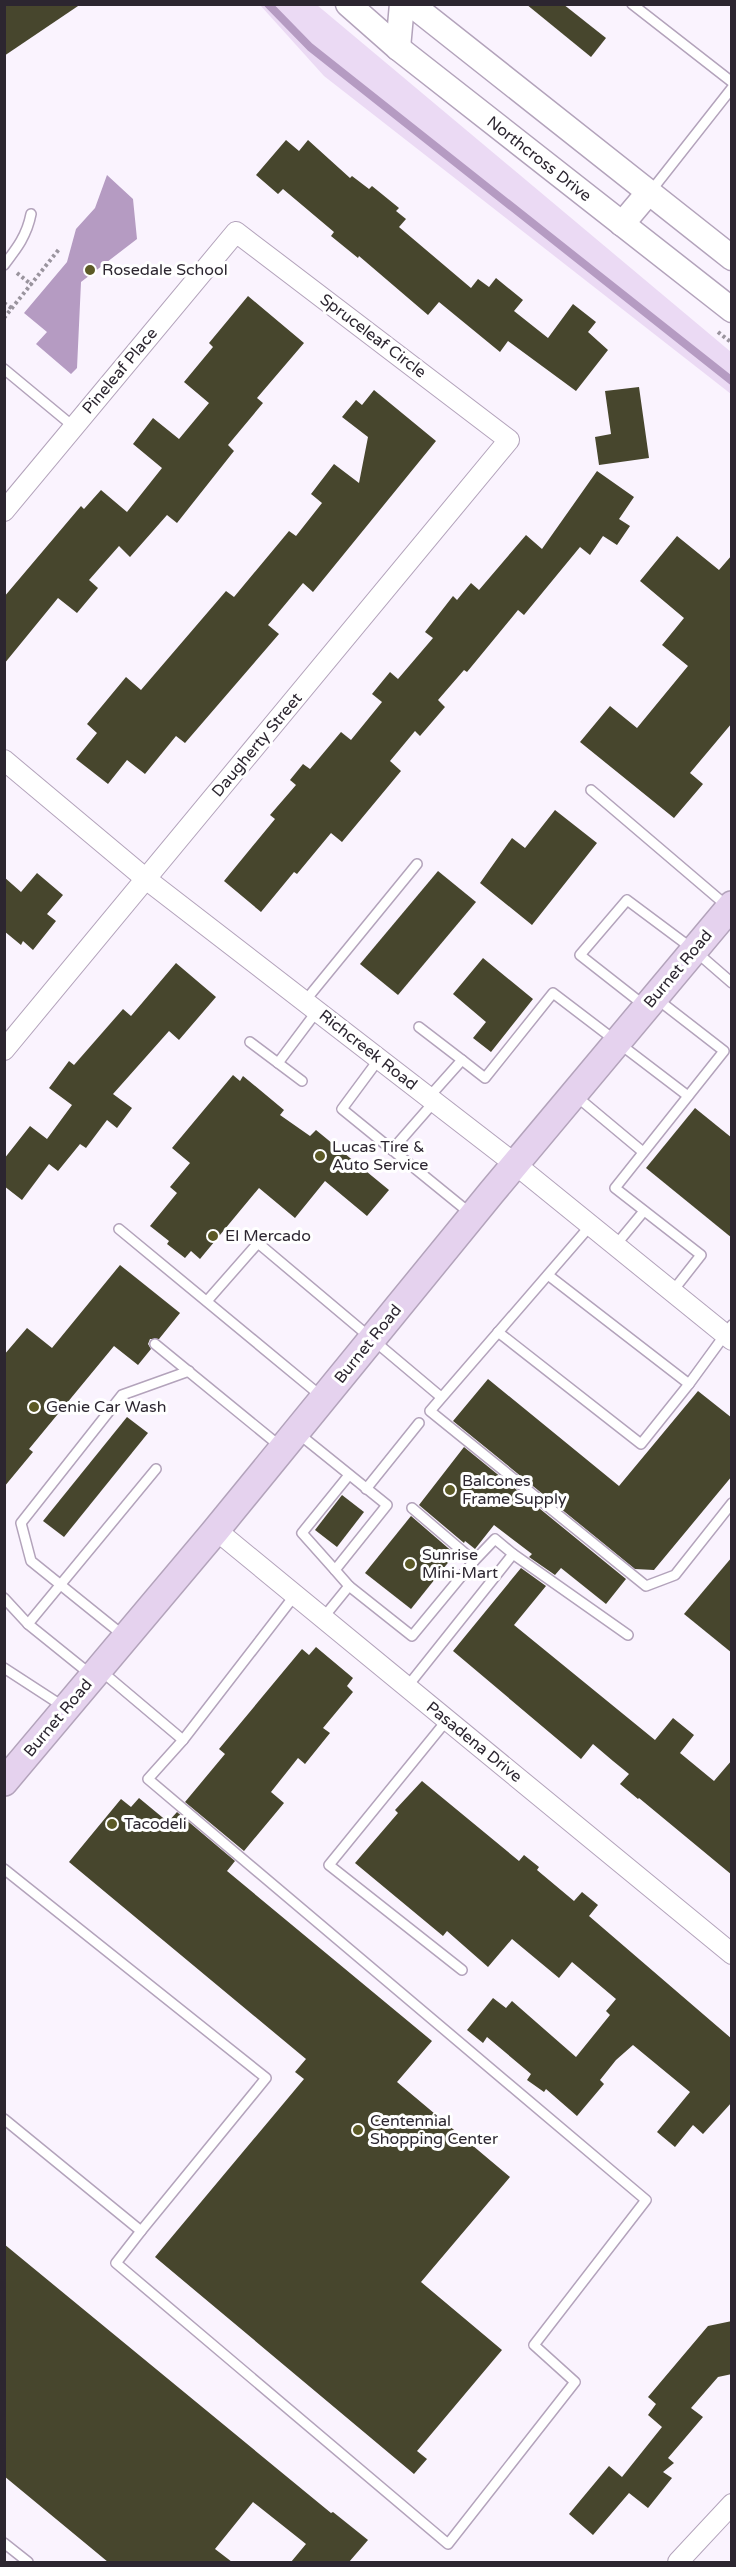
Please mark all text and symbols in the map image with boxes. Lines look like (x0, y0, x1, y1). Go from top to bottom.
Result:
street label: Northcross Drive (483, 112, 595, 206)
place label: Rosedale School (102, 260, 228, 280)
marker: Rosedale School (83, 263, 97, 277)
street label: Spruceleaf Circle (316, 290, 430, 382)
street label: Pineleaf Place (78, 324, 162, 418)
street label: Daugherty Street (208, 689, 306, 801)
street label: Burnet Road (639, 926, 717, 1012)
street label: Richcreek Road (315, 1005, 421, 1095)
place label: Lucas Tire & Auto Service (332, 1137, 428, 1175)
marker: Lucas Tire & Auto Service (313, 1149, 327, 1163)
place label: El Mercado (225, 1226, 311, 1246)
marker: El Mercado (206, 1229, 220, 1243)
street label: Burnet Road (330, 1300, 406, 1388)
place label: Genie Car Wash (46, 1397, 166, 1417)
marker: Genie Car Wash (27, 1400, 41, 1414)
place label: Balcones Frame Supply (462, 1471, 567, 1509)
marker: Balcones Frame Supply (443, 1483, 457, 1497)
place label: Sunrise Mini-Mart (422, 1545, 498, 1583)
marker: Sunrise Mini-Mart (403, 1557, 417, 1571)
street label: Burnet Road (19, 1675, 97, 1761)
street label: Pasadena Drive (422, 1697, 526, 1787)
place label: Tacodeli (124, 1814, 187, 1834)
marker: Tacodeli (105, 1817, 119, 1831)
place label: Centennial Shopping Center (370, 2111, 499, 2149)
marker: Centennial Shopping Center (351, 2123, 365, 2137)

